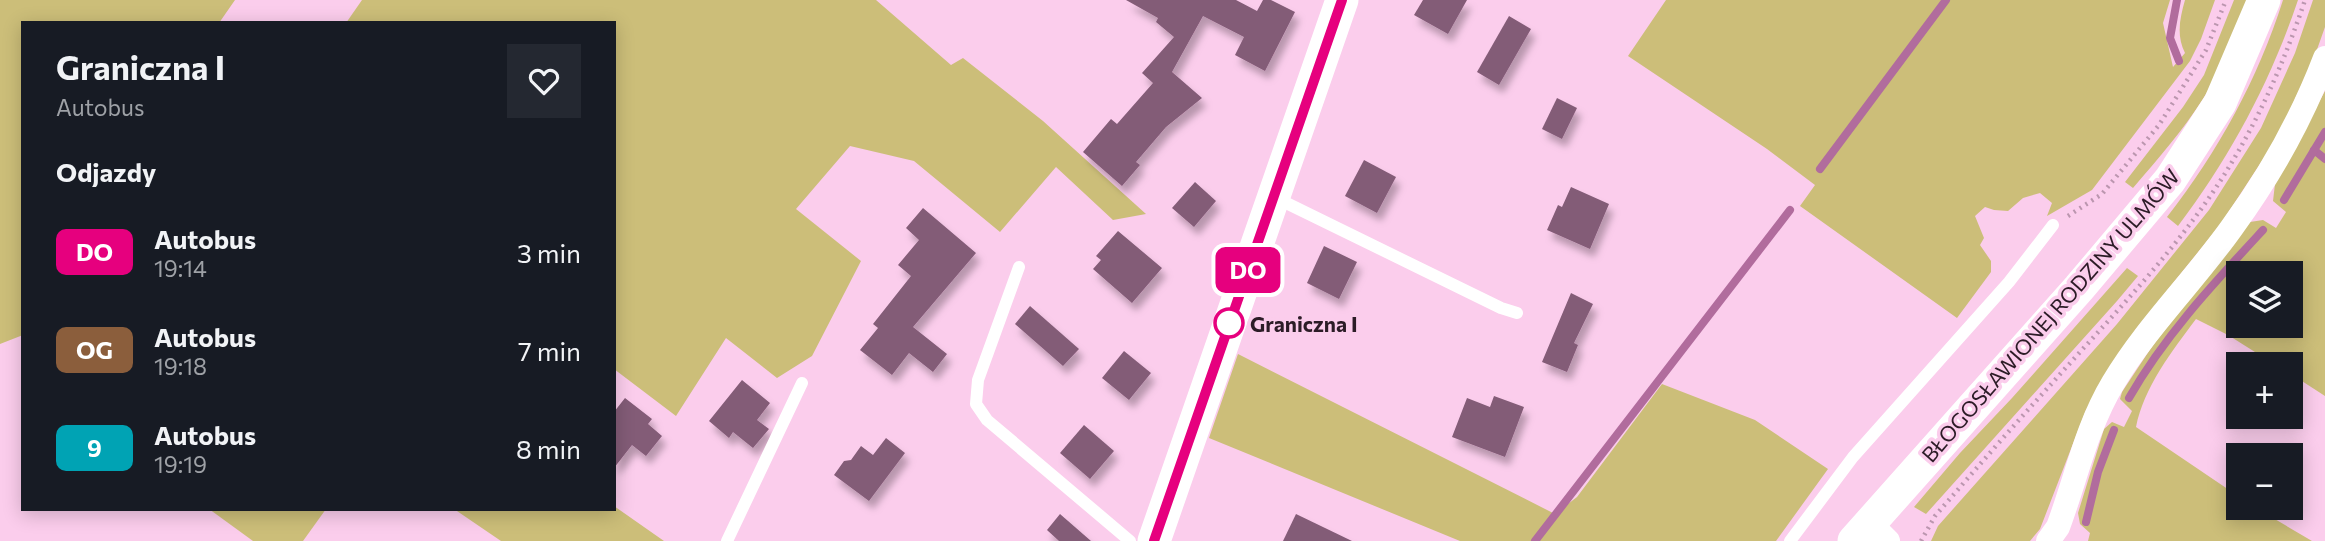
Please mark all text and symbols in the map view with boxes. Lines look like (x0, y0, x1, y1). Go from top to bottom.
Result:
button: heart (507, 44, 581, 118)
text: Graniczna I (56, 46, 225, 87)
text: Autobus (56, 93, 144, 121)
text: Odjazdy (56, 156, 156, 187)
street label: BŁOGOSŁAWIONEJ RODZINY ULMÓW (1916, 163, 2184, 467)
text: Autobus (154, 223, 256, 254)
text: DO (76, 237, 113, 266)
text: 3 min (517, 237, 581, 268)
line badge: DO (1216, 247, 1280, 293)
text: 19:14 (154, 254, 207, 282)
text: DO (1229, 255, 1267, 284)
map controls (2226, 261, 2303, 520)
button: layers (2226, 261, 2303, 338)
marker: Graniczna I (1214, 308, 1244, 338)
place label: Graniczna I (1250, 311, 1358, 336)
text: Autobus (154, 321, 256, 352)
text: OG (76, 335, 113, 364)
text: 7 min (518, 335, 581, 366)
text: 19:18 (154, 352, 207, 380)
button: + (2226, 352, 2303, 429)
text: Autobus (154, 419, 256, 450)
text: 9 (87, 433, 102, 462)
text: 8 min (516, 433, 581, 464)
button: − (2226, 443, 2303, 520)
text: 19:19 (154, 450, 207, 478)

